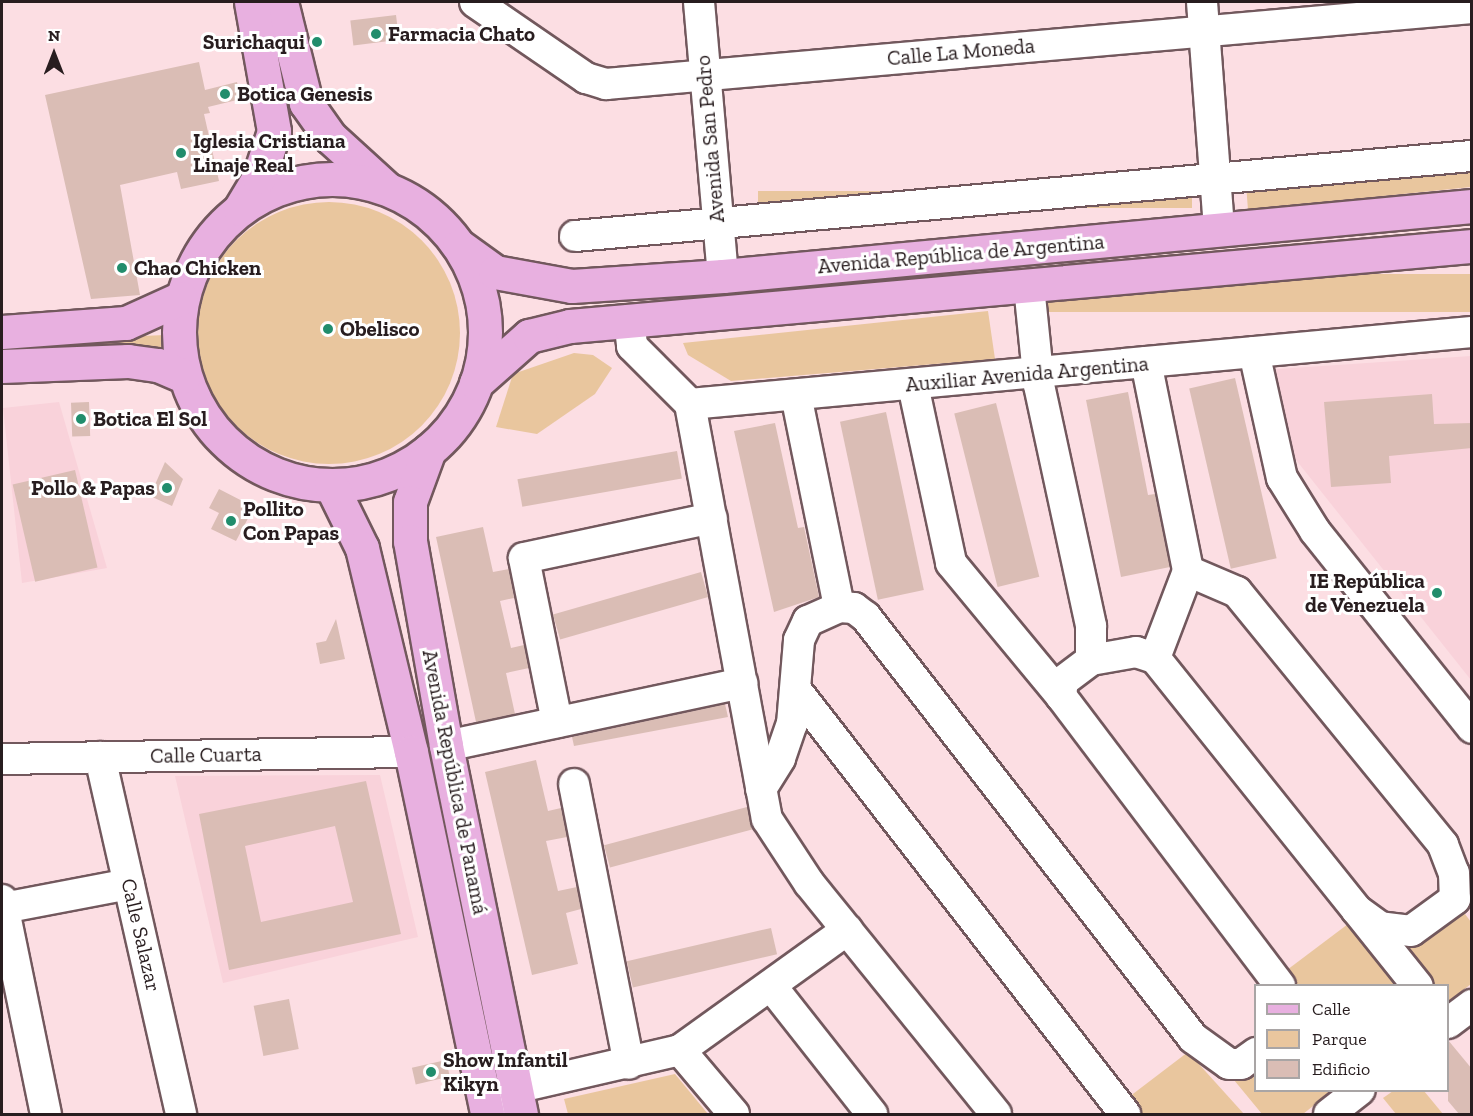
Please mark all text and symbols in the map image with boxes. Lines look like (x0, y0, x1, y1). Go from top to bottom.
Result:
place label: Farmacia Chato (388, 21, 535, 47)
north arrow (24, 24, 84, 84)
text: N (48, 26, 60, 45)
marker: Farmacia Chato (369, 27, 383, 41)
place label: Surichaqui (203, 29, 305, 55)
street label: Calle La Moneda (886, 33, 1036, 71)
marker: Surichaqui (310, 35, 324, 49)
street label: Avenida San Pedro (690, 54, 730, 224)
place label: Botica Genesis (237, 81, 373, 107)
marker: Botica Genesis (218, 87, 232, 101)
place label: Iglesia Cristiana Linaje Real (193, 128, 346, 178)
marker: Iglesia Cristiana Linaje Real (174, 146, 188, 160)
street label: Avenida República de Argentina (816, 229, 1106, 279)
place label: Chao Chicken (134, 255, 261, 281)
marker: Chao Chicken (115, 261, 129, 275)
place label: Obelisco (340, 316, 419, 342)
marker: Obelisco (321, 322, 335, 336)
street label: Auxiliar Avenida Argentina (903, 351, 1151, 397)
place label: Botica El Sol (93, 406, 207, 432)
marker: Botica El Sol (74, 412, 88, 426)
place label: Pollo & Papas (31, 475, 155, 501)
marker: Pollo & Papas (160, 481, 174, 495)
place label: Pollito Con Papas (243, 496, 339, 546)
marker: Pollito Con Papas (224, 514, 238, 528)
place label: IE República de Venezuela (1304, 568, 1425, 618)
marker: IE República de Venezuela (1430, 586, 1444, 600)
street label: Avenida República de Panamá (417, 648, 493, 916)
street label: Calle Cuarta (150, 741, 262, 769)
street label: Calle Salazar (116, 876, 166, 994)
legend (1254, 984, 1449, 1092)
text: Calle (1312, 998, 1350, 1020)
text: Parque (1312, 1028, 1367, 1050)
place label: Show Infantil Kikyn (443, 1047, 568, 1097)
text: Edificio (1312, 1058, 1370, 1080)
marker: Show Infantil Kikyn (424, 1065, 438, 1079)

